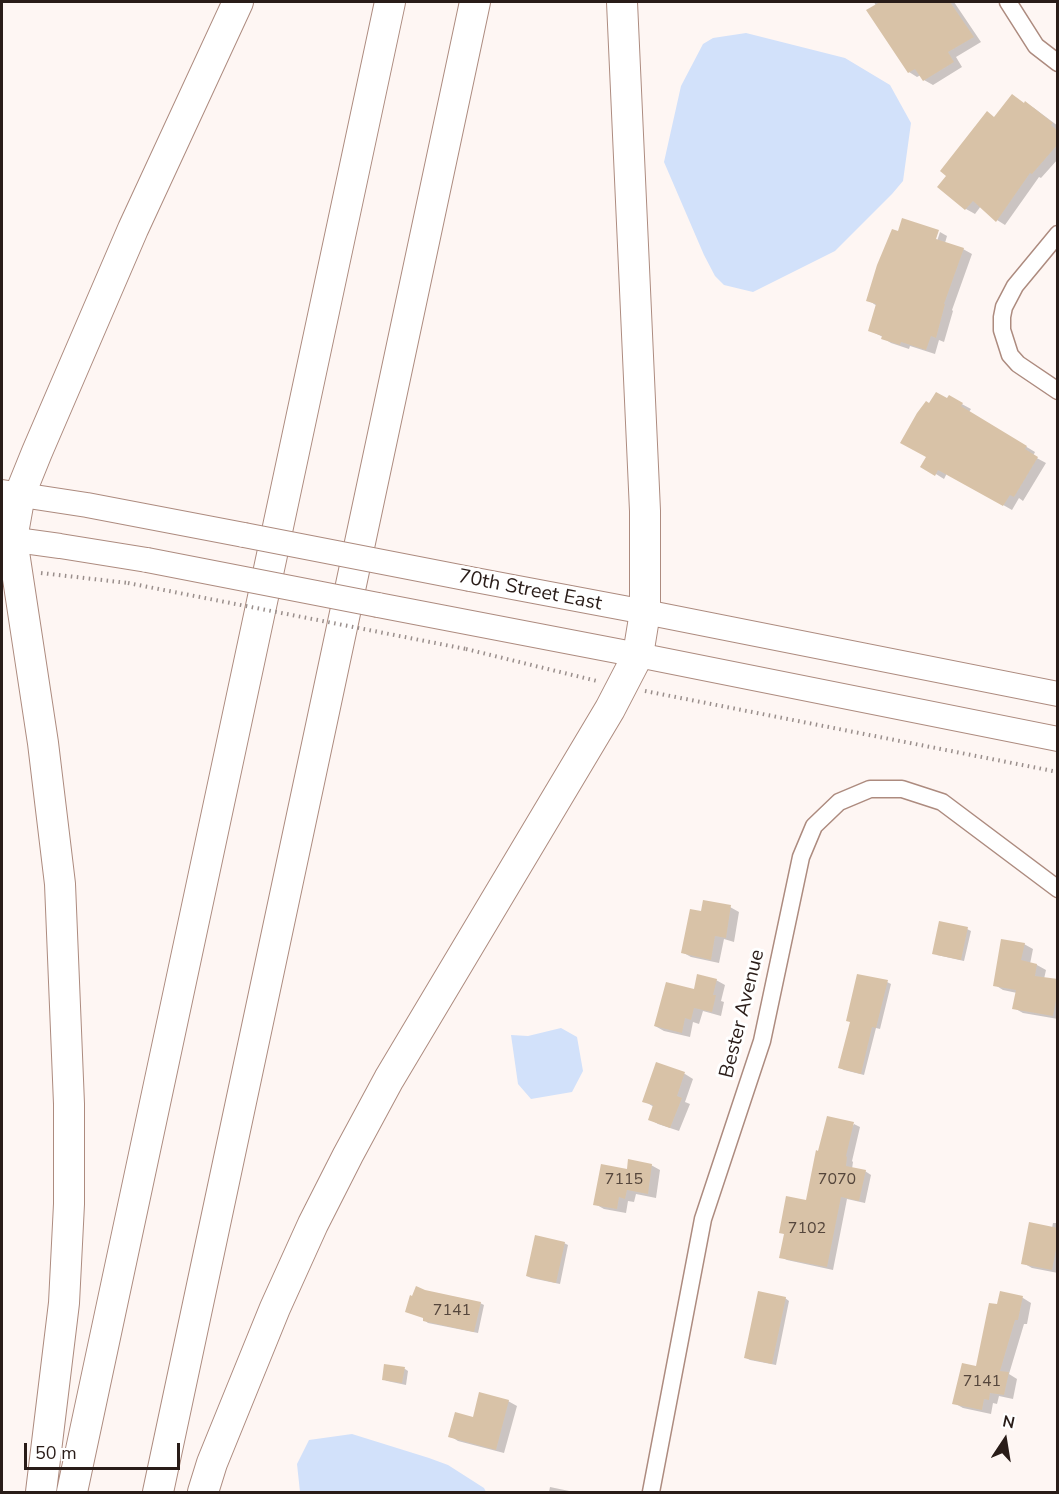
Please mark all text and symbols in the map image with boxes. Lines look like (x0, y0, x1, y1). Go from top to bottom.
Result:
street label: 70th Street East (456, 565, 604, 617)
street label: Bester Avenue (715, 947, 771, 1081)
house number: 7115 (605, 1170, 643, 1190)
house number: 7070 (818, 1170, 856, 1190)
house number: 7102 (788, 1219, 826, 1239)
house number: 7141 (433, 1301, 471, 1321)
house number: 7141 (963, 1372, 1001, 1392)
north arrow (975, 1410, 1035, 1470)
text: N (1001, 1410, 1017, 1434)
scale bar (27, 1431, 183, 1469)
text: 50 m (35, 1441, 77, 1465)

